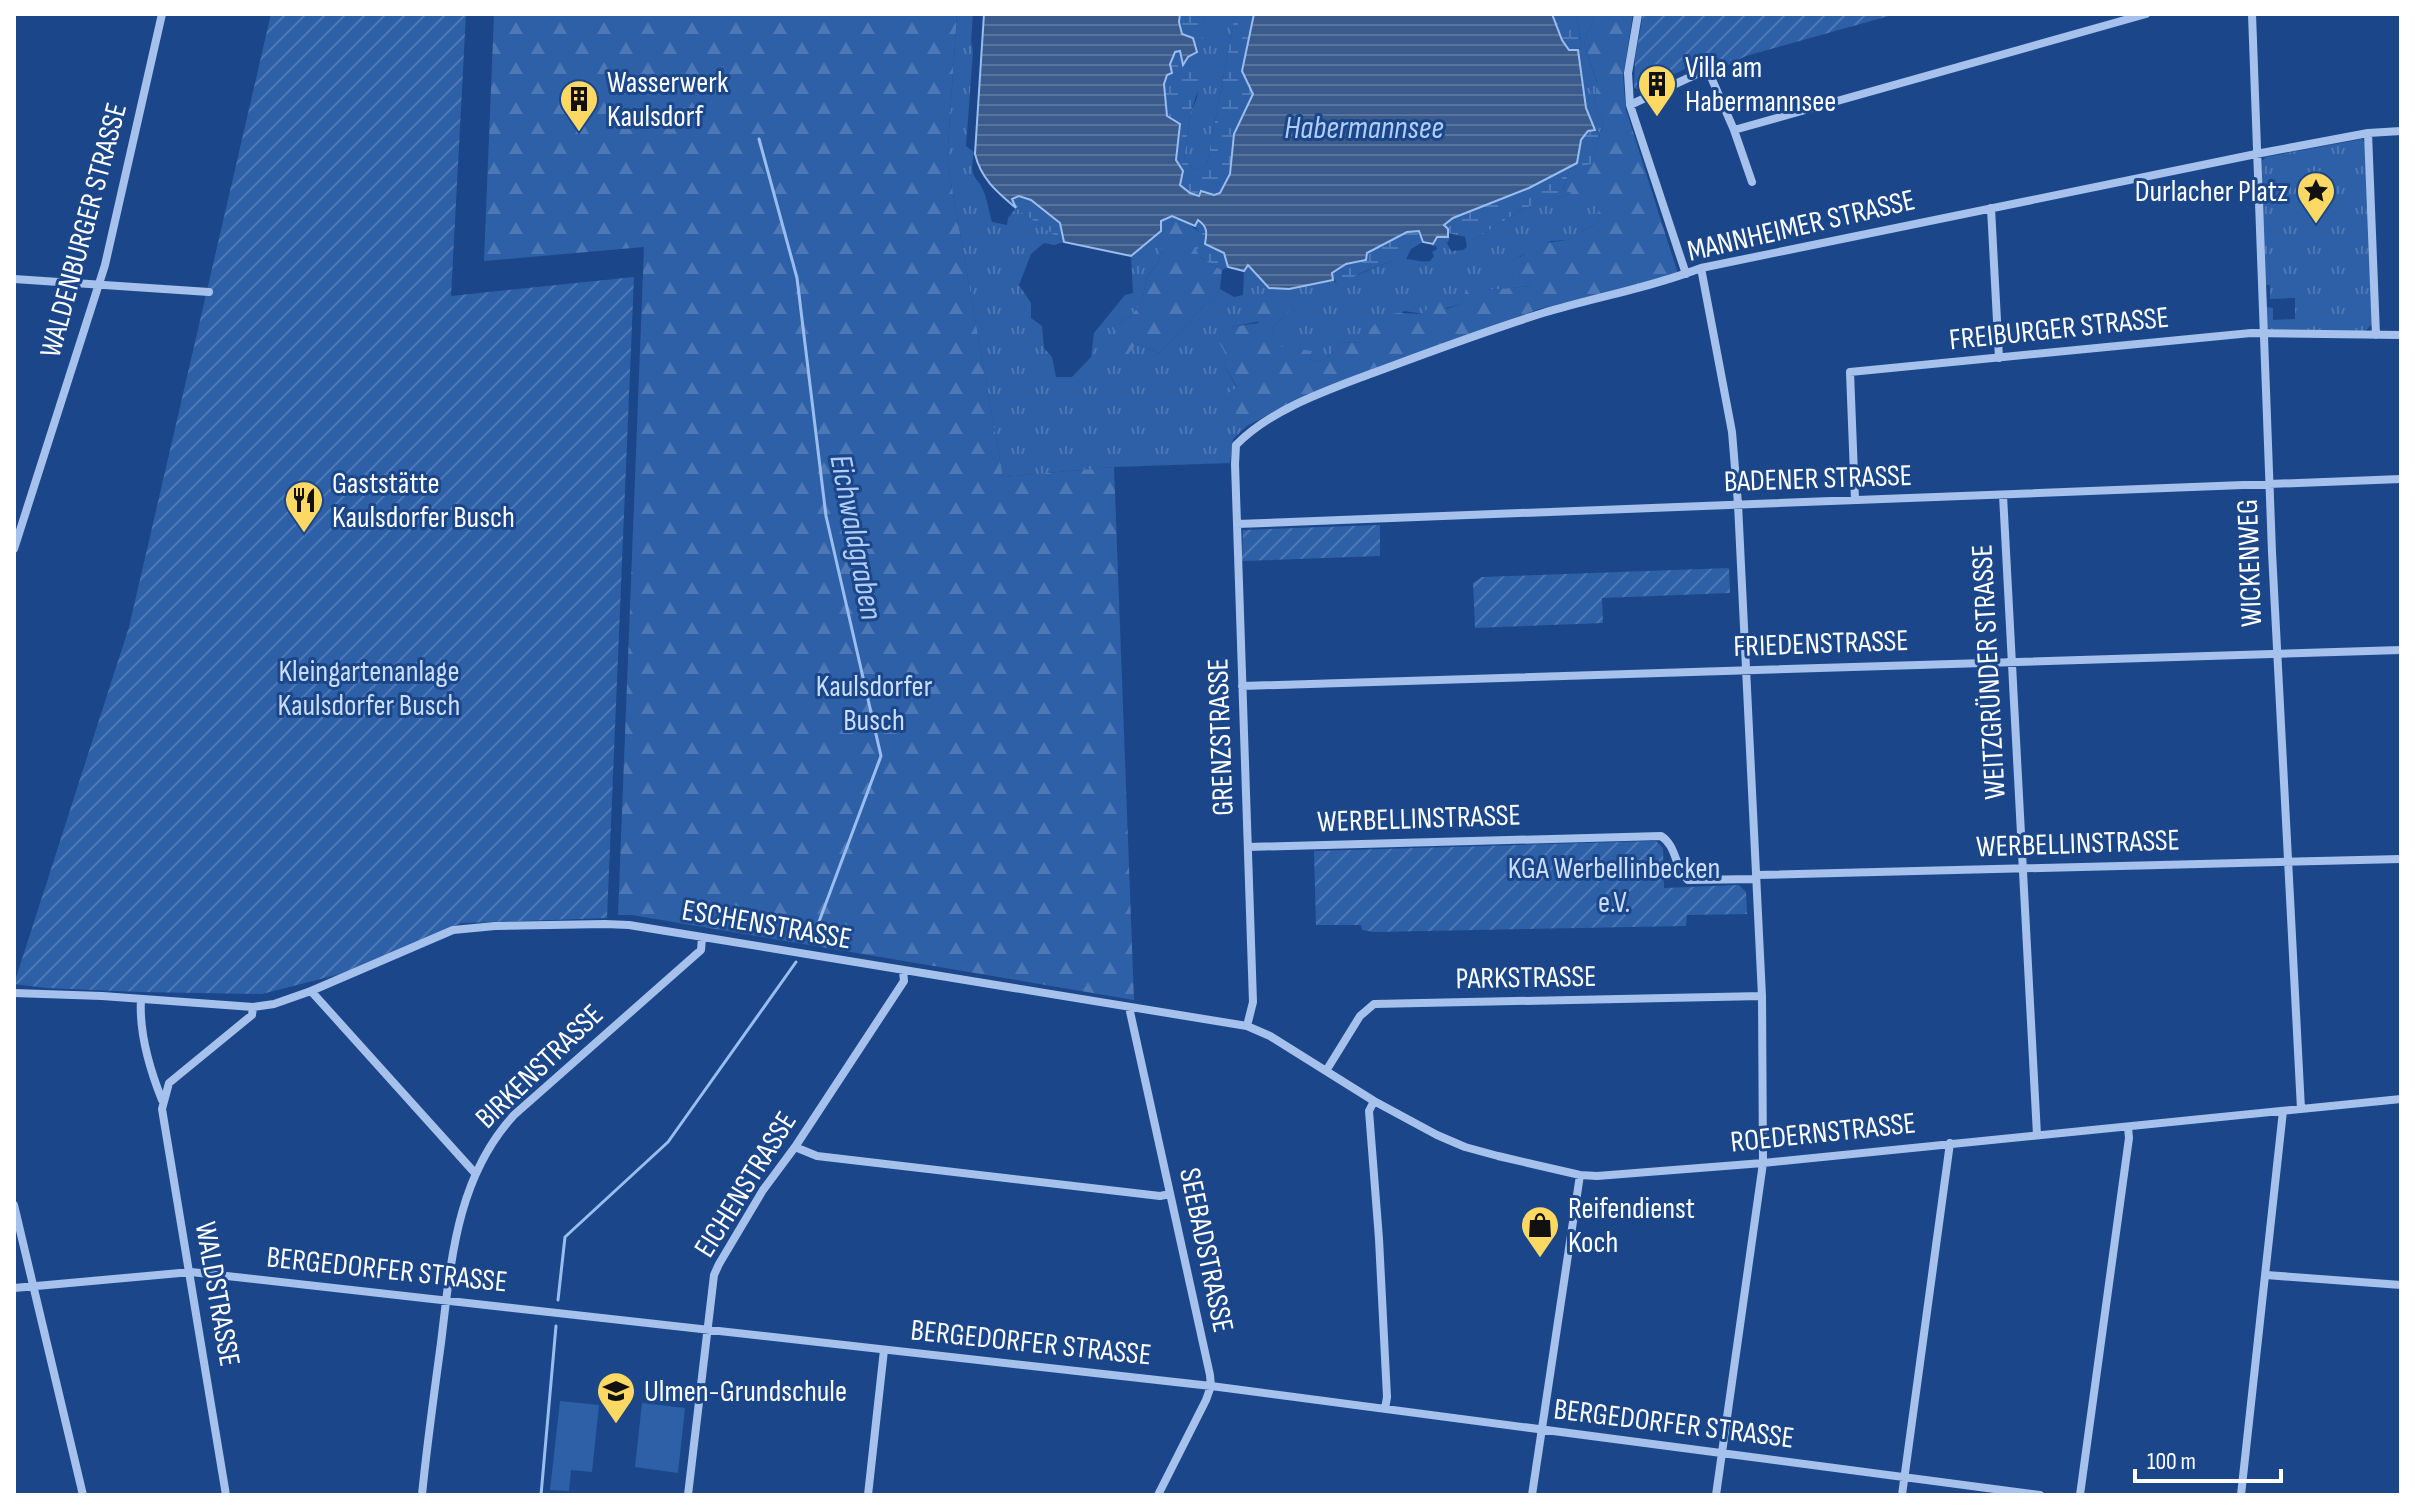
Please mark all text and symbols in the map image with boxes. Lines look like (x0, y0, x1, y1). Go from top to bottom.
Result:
place label: Villa am Habermannsee (1685, 50, 1836, 120)
building icon: Villa am Habermannsee (1636, 63, 1678, 118)
place label: Wasserwerk Kaulsdorf (607, 65, 729, 135)
building icon: Wasserwerk Kaulsdorf (558, 78, 600, 133)
street label: WALDENBURGER STRASSE (33, 99, 135, 361)
water label: Habermannsee (1284, 109, 1444, 148)
place icon: Durlacher Platz (2295, 170, 2337, 225)
place label: Durlacher Platz (2135, 174, 2288, 210)
street label: MANNHEIMER STRASSE (1684, 182, 1919, 270)
street label: FREIBURGER STRASSE (1947, 300, 2171, 358)
water label: Eichwaldgraben (820, 451, 891, 623)
street label: BADENER STRASSE (1723, 458, 1913, 500)
place label: Gaststätte Kaulsdorfer Busch (332, 466, 515, 536)
restaurant icon: Gaststätte Kaulsdorfer Busch (283, 479, 325, 534)
street label: WICKENWEG (2230, 498, 2270, 627)
street label: WEITZGRÜNDER STRASSE (1964, 543, 2014, 801)
street label: FRIEDENSTRASSE (1733, 623, 1909, 665)
park label: Kleingartenanlage Kaulsdorfer Busch (278, 654, 460, 724)
street label: GRENZSTRASSE (1200, 657, 1242, 816)
park label: Kaulsdorfer Busch (816, 669, 933, 739)
street label: WERBELLINSTRASSE (1317, 797, 1522, 841)
street label: WERBELLINSTRASSE (1976, 822, 2181, 866)
park label: KGA Werbellinbecken e.V. (1508, 851, 1720, 921)
street label: ESCHENSTRASSE (679, 892, 854, 958)
street label: PARKSTRASSE (1455, 959, 1597, 997)
street label: BIRKENSTRASSE (468, 997, 611, 1136)
street label: EICHENSTRASSE (687, 1105, 805, 1264)
street label: ROEDERNSTRASSE (1729, 1105, 1917, 1161)
street label: SEEBADSTRASSE (1171, 1165, 1241, 1336)
place label: Reifendienst Koch (1568, 1191, 1695, 1261)
shop icon: Reifendienst Koch (1519, 1204, 1561, 1259)
street label: WALDSTRASSE (187, 1219, 247, 1369)
street label: BERGEDORFER STRASSE (265, 1239, 509, 1301)
street label: BERGEDORFER STRASSE (909, 1312, 1153, 1374)
school or university icon: Ulmen-Grundschule (595, 1370, 637, 1425)
place label: Ulmen-Grundschule (644, 1374, 847, 1410)
street label: BERGEDORFER STRASSE (1552, 1391, 1796, 1457)
scale bar (2135, 1433, 2281, 1483)
text: 100 m (2147, 1447, 2196, 1476)

